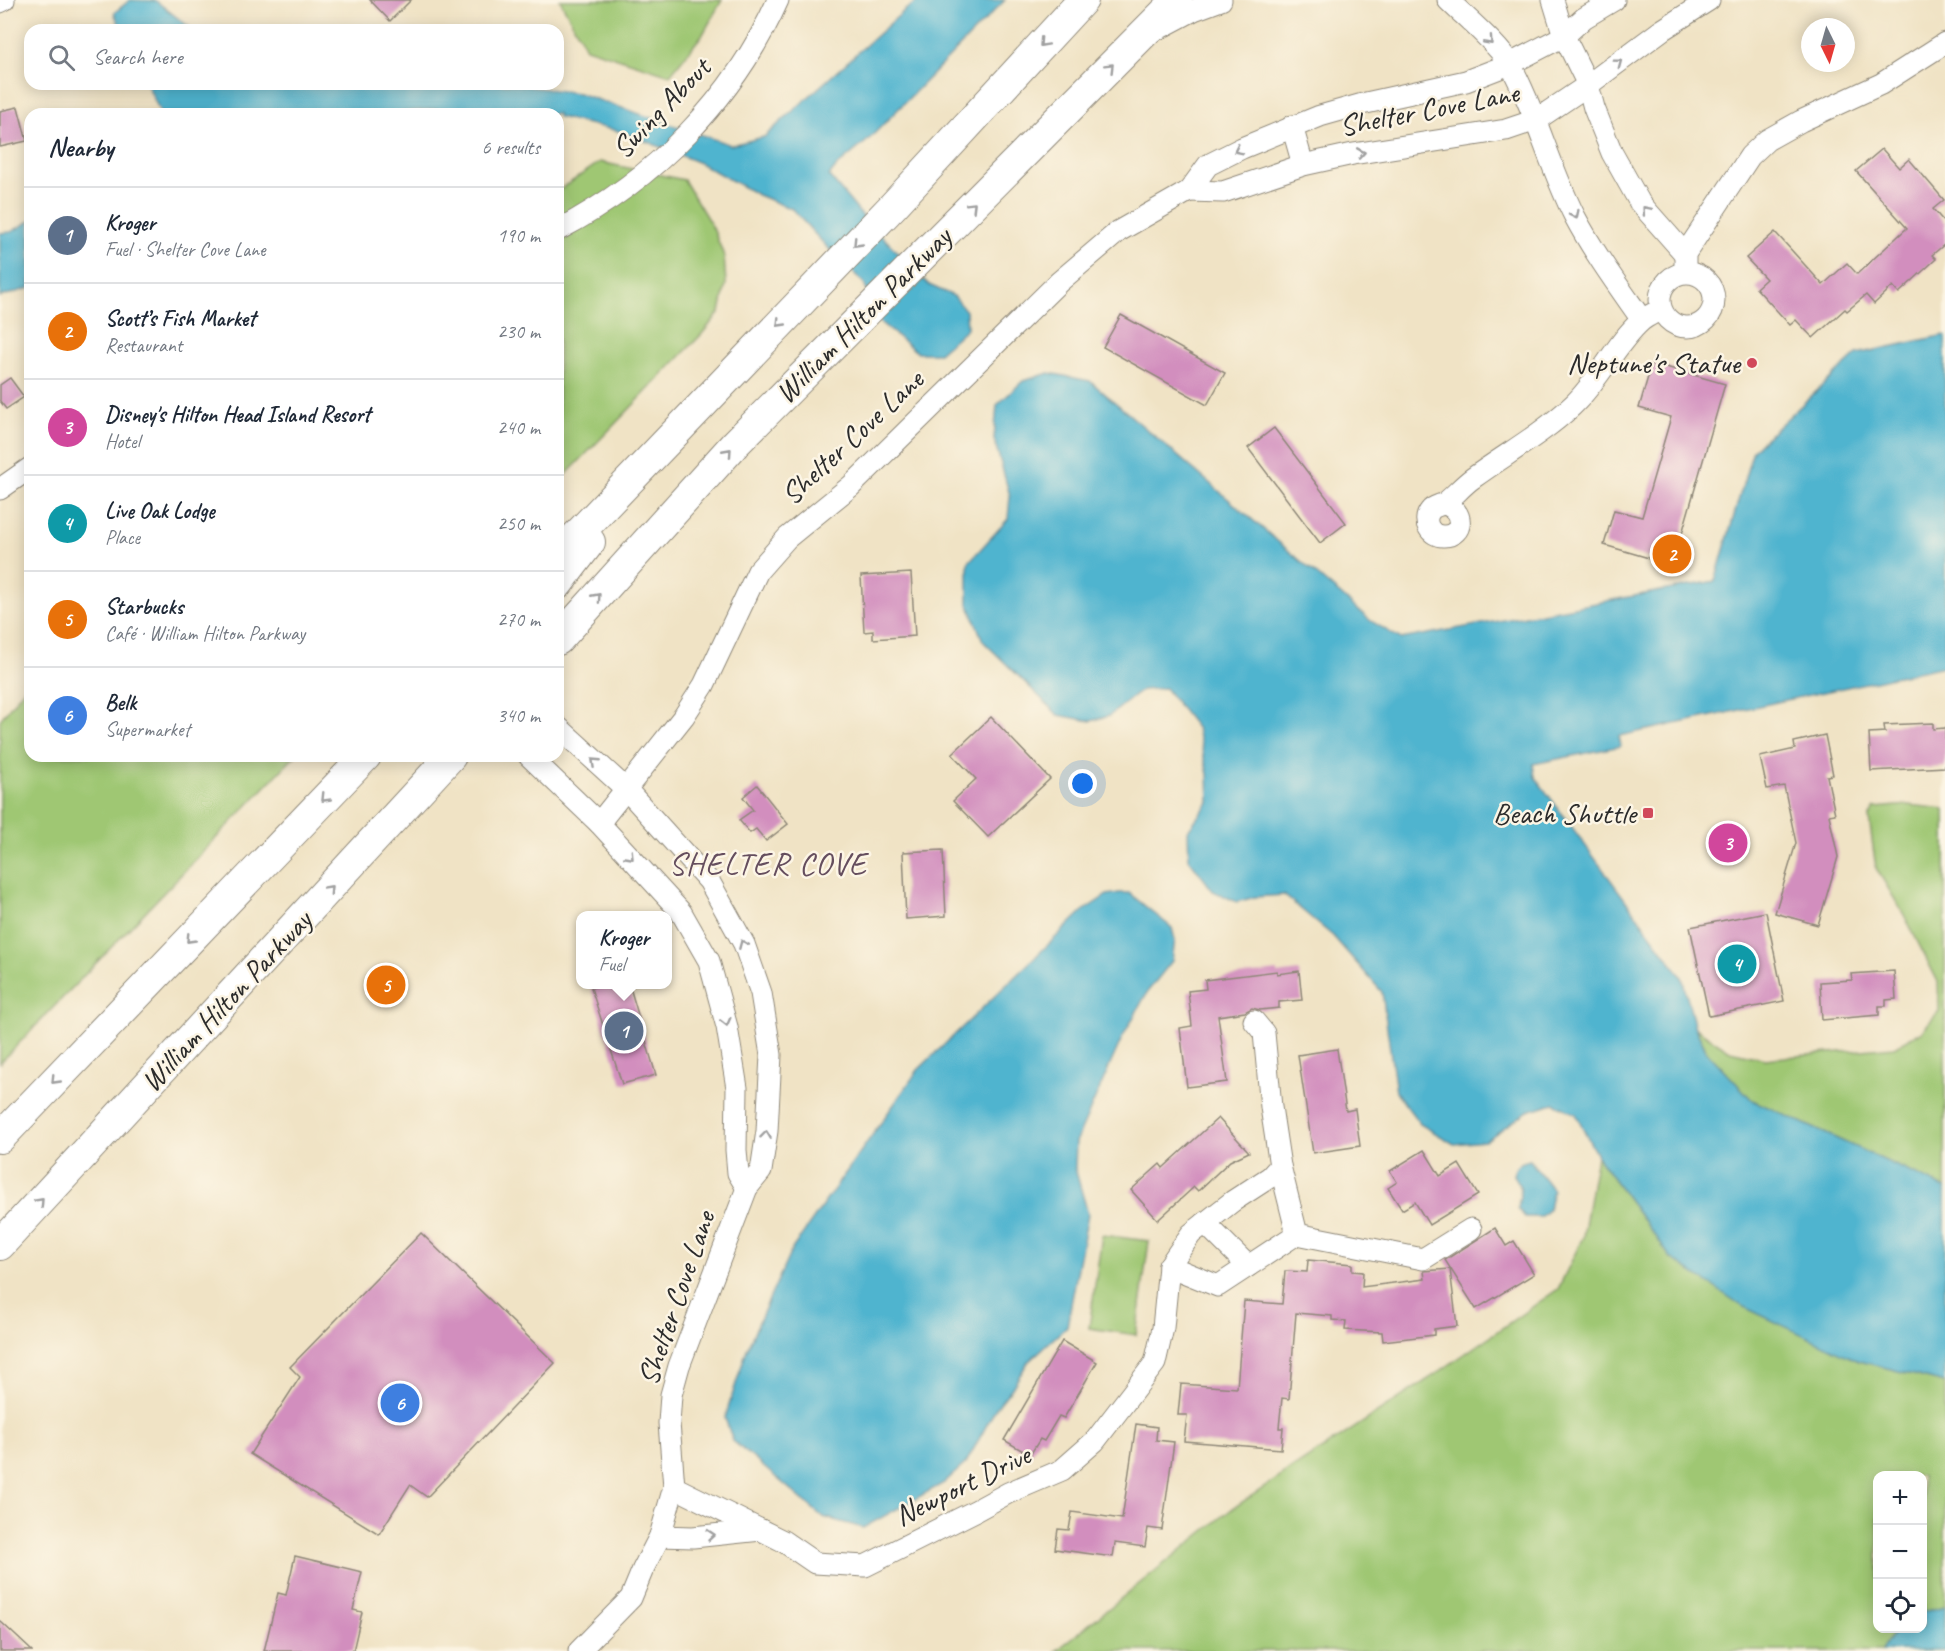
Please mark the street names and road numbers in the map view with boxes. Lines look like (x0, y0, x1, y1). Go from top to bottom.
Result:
street label: Swing About (603, 47, 721, 167)
street label: Shelter Cove Lane (1336, 73, 1524, 145)
street label: William Hilton Parkway (767, 217, 961, 411)
street label: Shelter Cove Lane (773, 360, 933, 513)
street label: William Hilton Parkway (132, 900, 322, 1100)
street label: Shelter Cove Lane (629, 1204, 724, 1390)
street label: Newport Drive (888, 1435, 1038, 1534)

